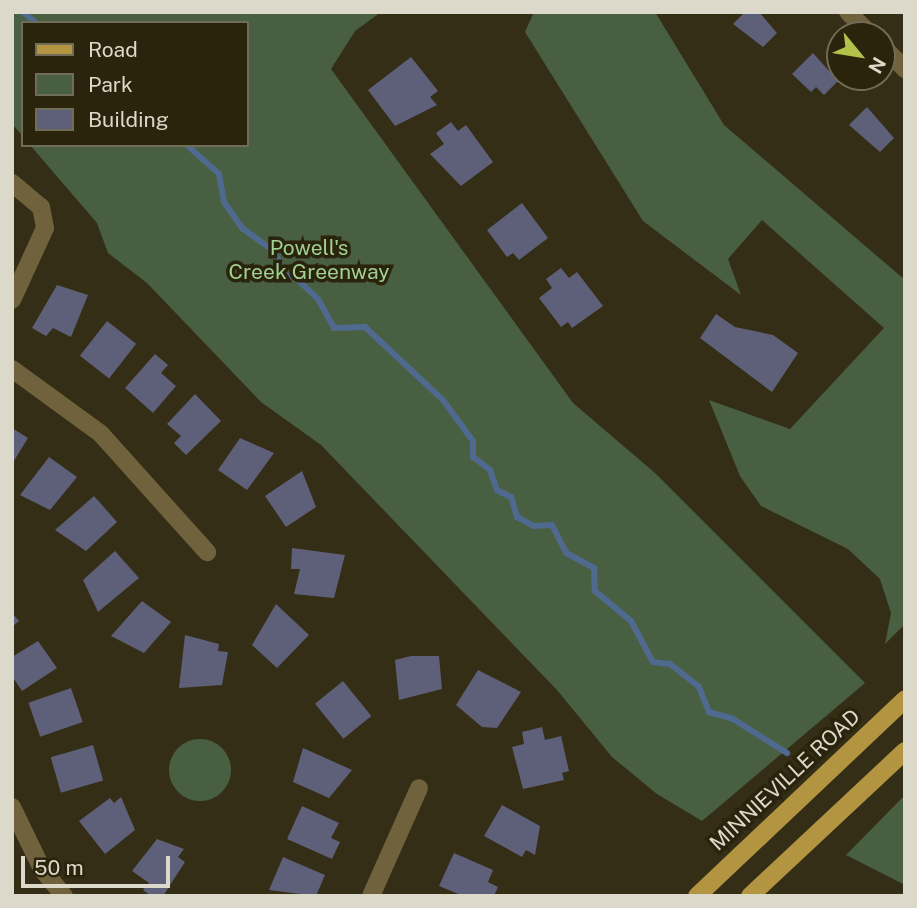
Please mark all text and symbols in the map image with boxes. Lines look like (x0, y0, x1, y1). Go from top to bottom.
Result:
legend (21, 21, 248, 147)
north arrow (826, 21, 896, 91)
text: Road (88, 37, 138, 62)
text: N (864, 54, 891, 77)
text: Park (88, 72, 133, 97)
text: Building (88, 107, 169, 132)
park label: Powell's Creek Greenway (229, 235, 389, 285)
street label: MINNIEVILLE ROAD (705, 704, 865, 856)
scale bar (24, 842, 173, 886)
text: 50 m (34, 855, 84, 880)

